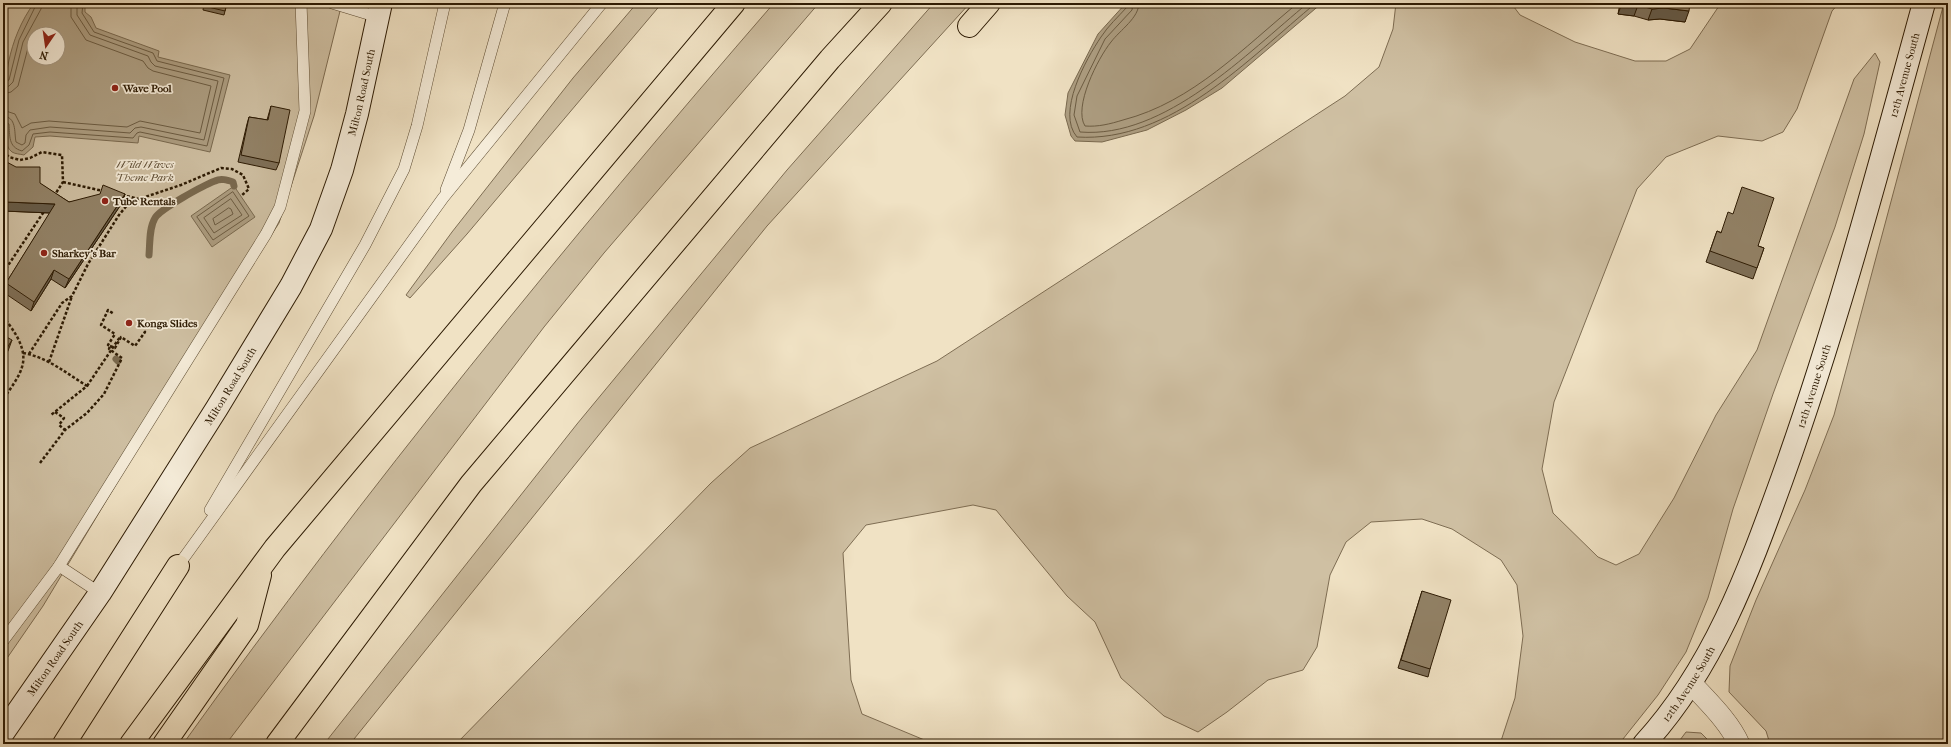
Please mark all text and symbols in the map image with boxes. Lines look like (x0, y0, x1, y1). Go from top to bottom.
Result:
north arrow (26, 26, 66, 66)
street label: 12th Avenue South (1886, 30, 1922, 119)
street label: Milton Road South (345, 47, 378, 137)
text: N (38, 48, 49, 63)
place label: Wave Pool (122, 82, 172, 95)
marker: Wave Pool (110, 83, 120, 93)
park label: Wild Waves Theme Park (116, 158, 174, 184)
place label: Tube Rentals (112, 195, 176, 208)
marker: Tube Rentals (100, 196, 110, 206)
place label: Sharkey's Bar (52, 247, 116, 260)
marker: Sharkey's Bar (39, 248, 49, 258)
place label: Konga Slides (137, 317, 197, 330)
marker: Konga Slides (124, 318, 134, 328)
street label: 12th Avenue South (1794, 342, 1833, 430)
street label: Milton Road South (202, 344, 259, 427)
street label: Milton Road South (24, 617, 86, 698)
street label: 12th Avenue South (1659, 643, 1718, 724)

